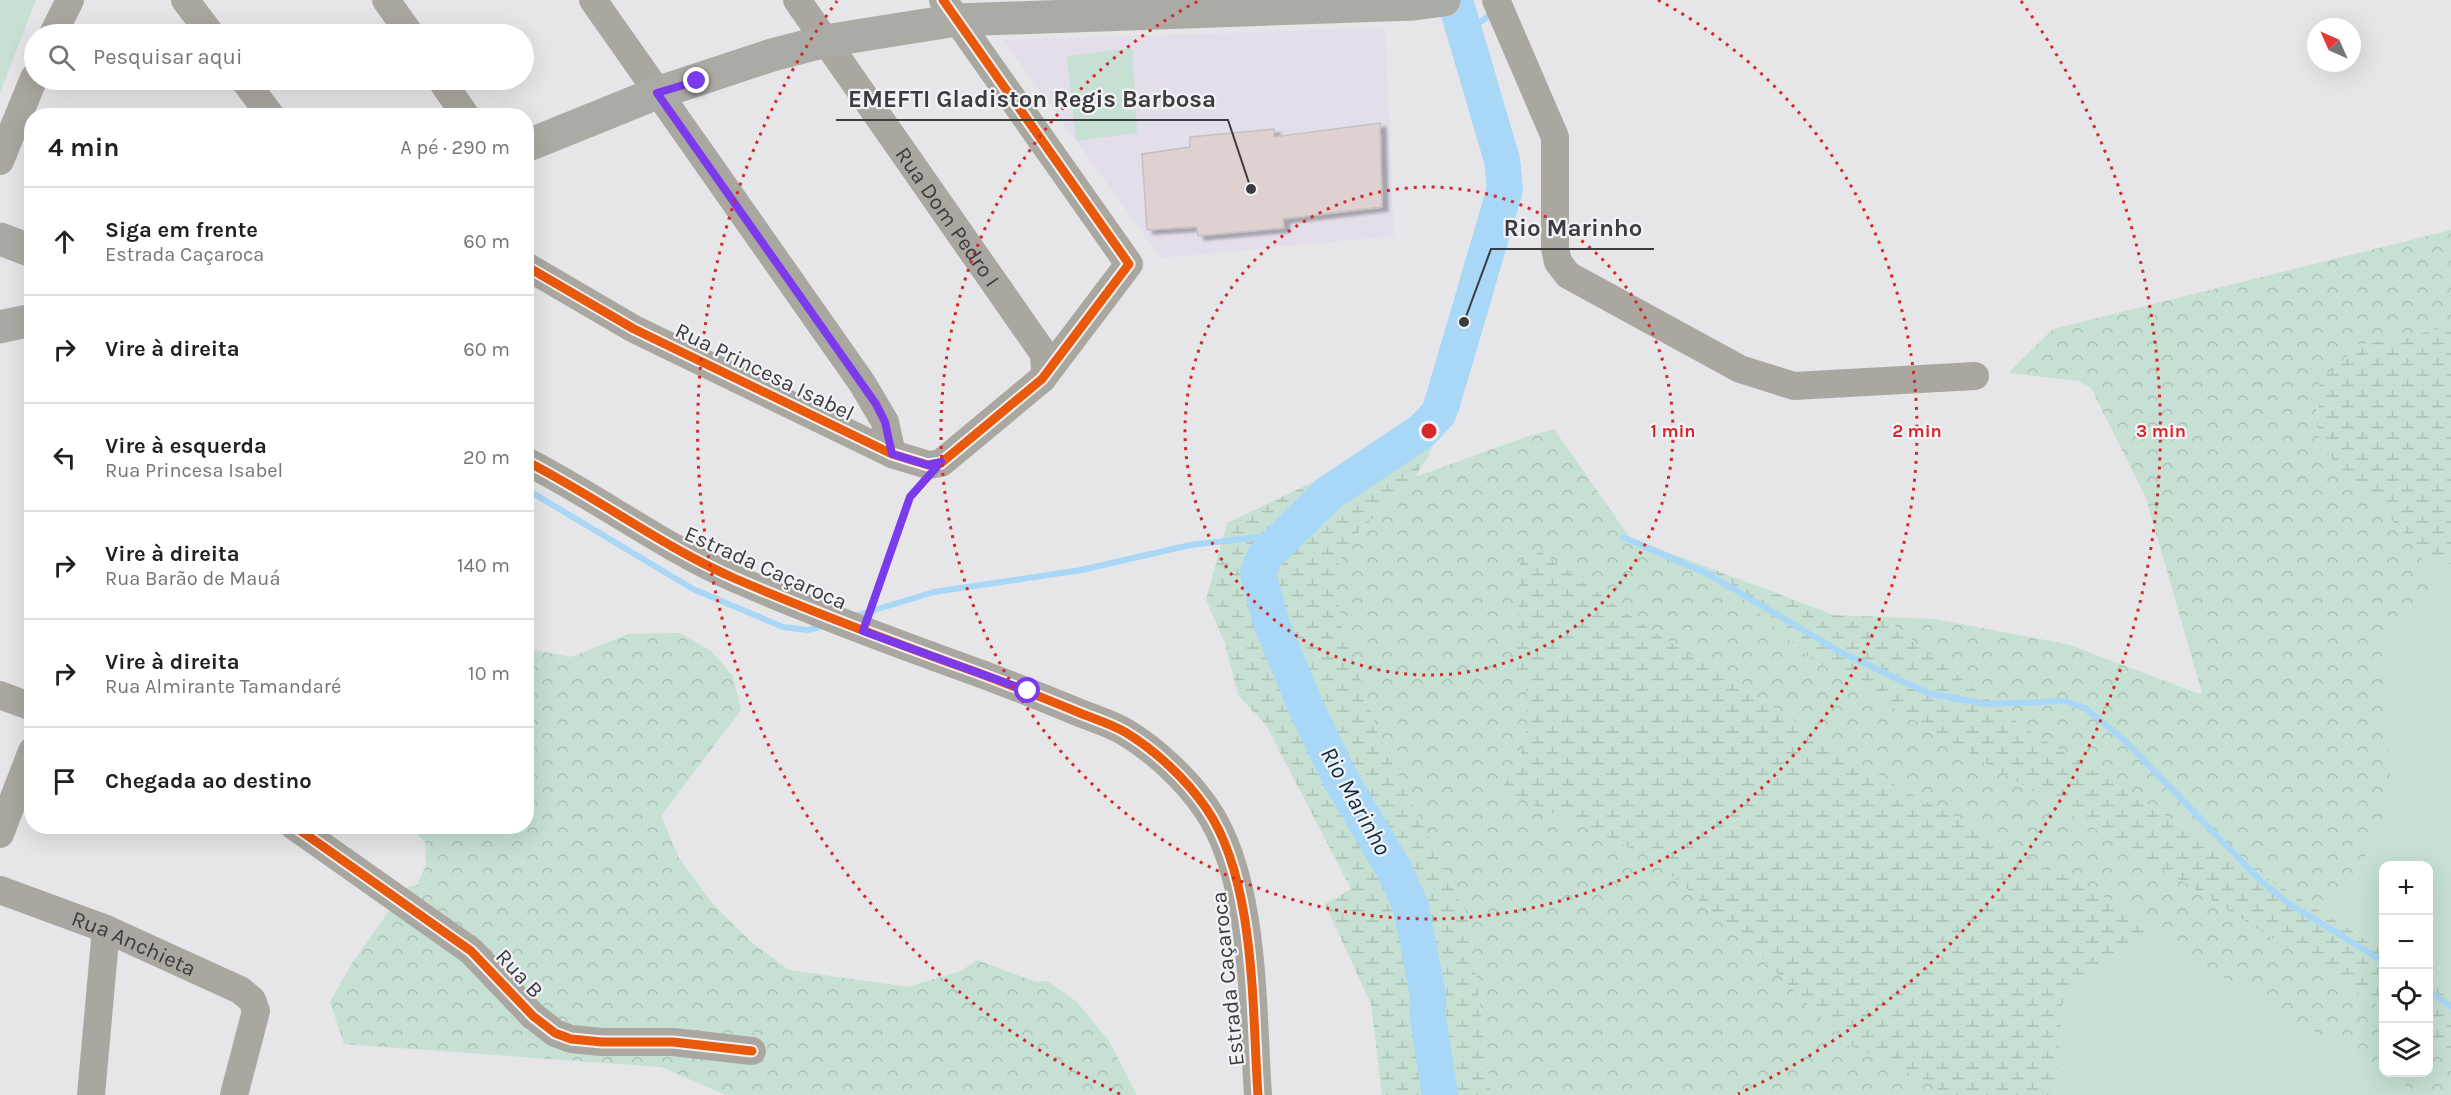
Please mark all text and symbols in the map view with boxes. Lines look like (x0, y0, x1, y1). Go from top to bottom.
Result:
north arrow (2307, 18, 2361, 72)
search box (24, 24, 534, 90)
icon: search (45, 41, 78, 74)
text: Pesquisar aqui (93, 44, 242, 70)
route end (683, 67, 709, 93)
callout: EMEFTI Gladiston Regis Barbosa (836, 78, 1228, 120)
text: EMEFTI Gladiston Regis Barbosa (848, 85, 1216, 113)
text: 4 min (48, 132, 119, 163)
text: A pé · 290 m (400, 136, 510, 159)
street label: Rua Dom Pedro I (890, 142, 1005, 292)
callout: Rio Marinho (1491, 207, 1654, 249)
text: Rio Marinho (1504, 214, 1642, 242)
text: Siga em frente (105, 217, 258, 243)
icon: ahead (48, 225, 81, 258)
text: 60 m (463, 230, 510, 253)
text: Estrada Caçaroca (105, 243, 264, 266)
street label: Rua Princesa Isabel (671, 317, 858, 427)
icon: right (48, 333, 81, 366)
text: Vire à direita (105, 336, 240, 362)
text: 60 m (463, 338, 510, 361)
text: 1 min (1650, 420, 1696, 442)
text: 2 min (1892, 420, 1942, 442)
text: 3 min (2136, 420, 2186, 442)
centre of rings (1419, 421, 1439, 441)
text: Vire à esquerda (105, 433, 267, 459)
icon: left (48, 441, 81, 474)
text: 20 m (463, 446, 510, 469)
text: Rua Princesa Isabel (105, 459, 283, 482)
street label: Estrada Caçaroca (680, 520, 851, 615)
text: Vire à direita (105, 541, 240, 567)
icon: right (48, 549, 81, 582)
text: 140 m (457, 554, 510, 577)
text: Rua Barão de Mauá (105, 567, 280, 590)
text: Vire à direita (105, 649, 240, 675)
icon: right (48, 657, 81, 690)
text: 10 m (468, 662, 510, 685)
text: Rua Almirante Tamandaré (105, 675, 341, 698)
route start (1014, 677, 1040, 703)
water label: Rio Marinho (1315, 742, 1397, 860)
icon: arrive (48, 765, 81, 798)
text: Chegada ao destino (105, 768, 312, 794)
map controls (2379, 861, 2433, 1077)
button: + (2379, 861, 2433, 915)
street label: Estrada Caçaroca (1206, 890, 1250, 1067)
street label: Rua Anchieta (68, 905, 200, 982)
button: − (2379, 915, 2433, 969)
street label: Rua B (490, 944, 548, 1004)
button: locate (2379, 969, 2433, 1023)
button: layers (2379, 1023, 2433, 1077)

